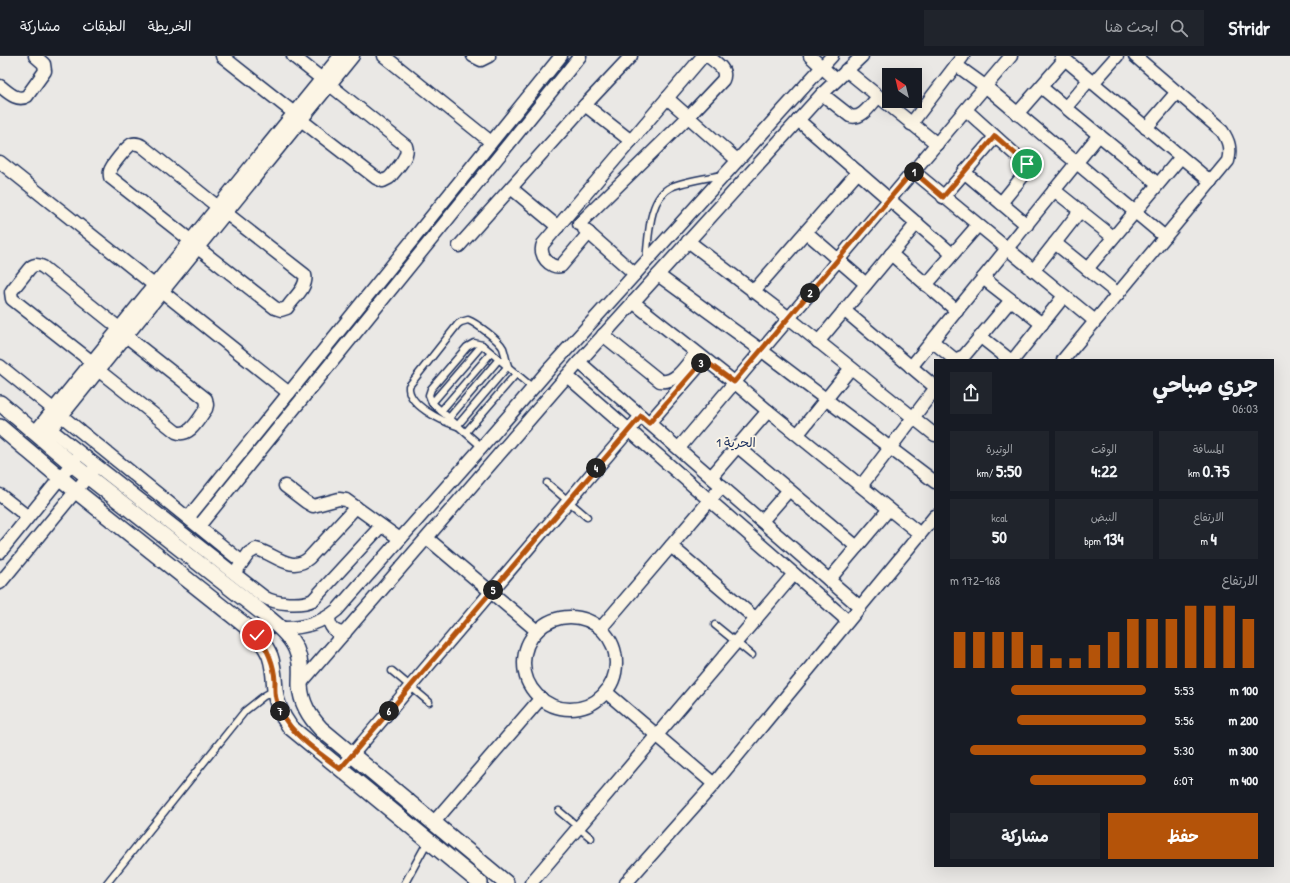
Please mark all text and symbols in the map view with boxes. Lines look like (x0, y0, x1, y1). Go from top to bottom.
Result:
search box (924, 10, 1204, 46)
text: Stridr (1228, 15, 1270, 41)
text: مشاركة (20, 16, 60, 35)
text: الطبقات (82, 16, 126, 35)
text: الخريطة (148, 16, 191, 35)
text: ابحث هنا (1105, 16, 1158, 37)
icon: search (1168, 17, 1190, 39)
north arrow (882, 68, 922, 108)
map controls (882, 68, 922, 108)
pin (1010, 147, 1044, 181)
icon: arrive (1016, 153, 1038, 175)
pin: 1 (904, 162, 924, 182)
text: 1 (912, 165, 916, 179)
pin: 2 (800, 283, 820, 303)
text: 2 (807, 286, 813, 300)
pin: 3 (691, 353, 711, 373)
text: 3 (699, 356, 703, 370)
text: جري صباحي (1152, 369, 1258, 399)
button: share (950, 372, 992, 414)
text: 06:03 (1232, 399, 1258, 417)
district label: الحرية 1 (716, 433, 756, 451)
text: الوتيرة (986, 442, 1013, 456)
text: الوقت (1091, 442, 1117, 456)
text: المسافة (1193, 442, 1224, 456)
pin: 4 (586, 458, 606, 478)
text: 5:50 (996, 459, 1022, 482)
text: 4:22 (1091, 459, 1117, 482)
text: 0.75 (1203, 459, 1229, 482)
text: 4 (594, 461, 598, 475)
text: /km (977, 466, 996, 480)
text: km (1188, 466, 1203, 480)
text: النبض (1091, 510, 1117, 524)
text: الارتفاع (1193, 510, 1224, 524)
text: kcal (991, 511, 1007, 525)
text: 50 (992, 525, 1007, 548)
text: 134 (1104, 527, 1124, 550)
text: 4 (1210, 527, 1217, 550)
text: bpm (1084, 534, 1104, 548)
text: m (1200, 534, 1210, 548)
text: 168–172 m (950, 571, 1000, 589)
text: الارتفاع (1222, 571, 1258, 589)
pin: 5 (483, 580, 503, 600)
text: 5 (491, 583, 495, 597)
pin (240, 618, 274, 652)
icon: check (246, 624, 268, 646)
text: 5:53 (1174, 681, 1194, 699)
text: 100 m (1230, 681, 1258, 699)
pin: 7 (270, 701, 290, 721)
pin: 6 (379, 701, 399, 721)
text: 7 (277, 704, 283, 718)
text: 6 (387, 704, 391, 718)
text: 5:56 (1175, 711, 1194, 729)
text: 200 m (1228, 711, 1258, 729)
text: 5:30 (1174, 741, 1194, 759)
text: 300 m (1229, 741, 1258, 759)
text: 6:07 (1174, 771, 1194, 789)
text: 400 m (1230, 771, 1258, 789)
button: مشاركة (950, 813, 1100, 859)
button: حفظ (1108, 813, 1258, 859)

